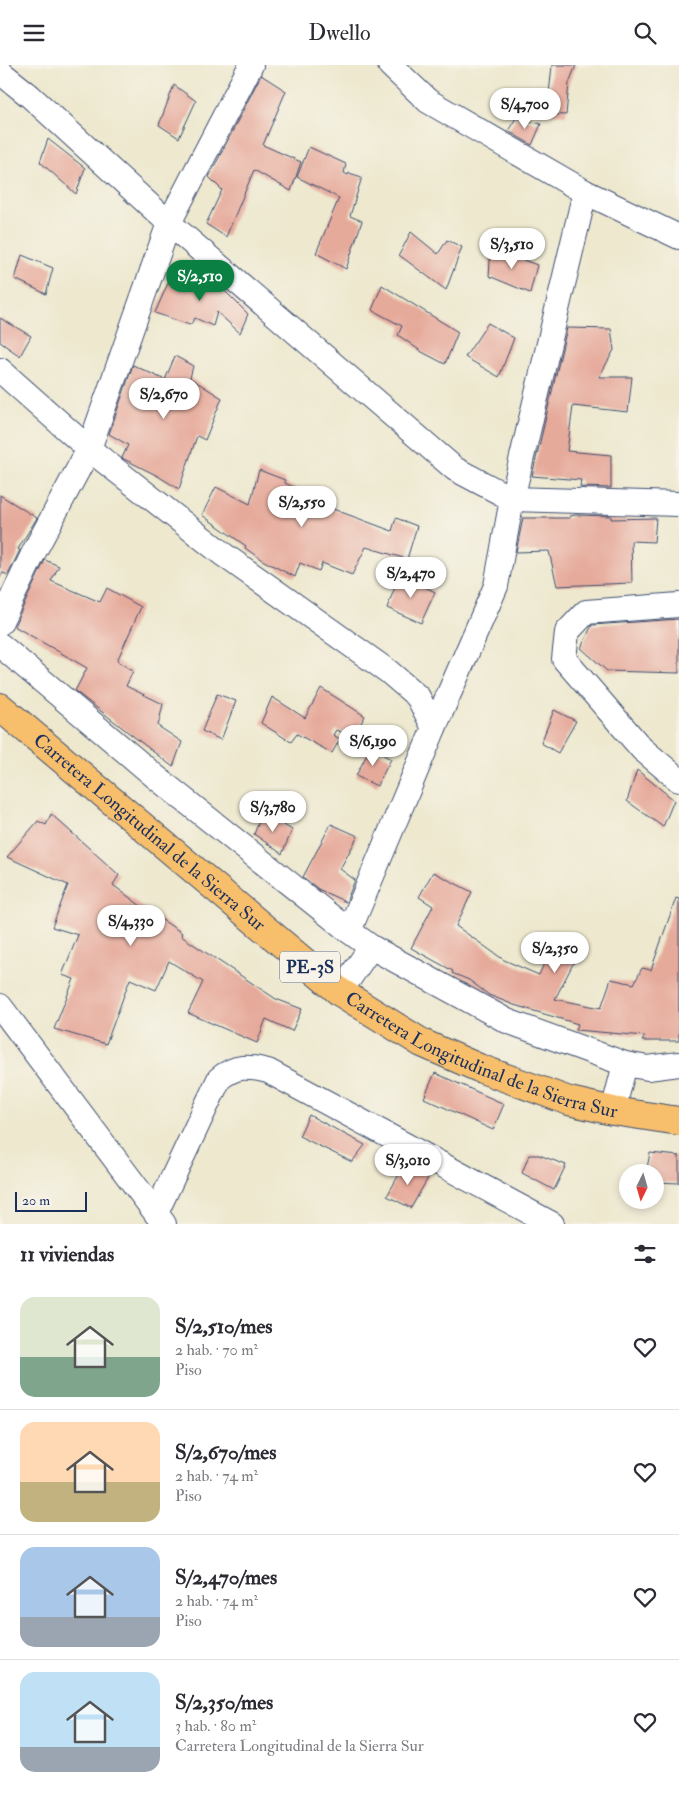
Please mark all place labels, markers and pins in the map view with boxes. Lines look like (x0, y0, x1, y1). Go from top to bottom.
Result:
pin: S/4,700 (479, 87, 571, 130)
pin: S/3,510 (466, 227, 558, 270)
pin: S/2,510 (154, 259, 246, 302)
pin: S/2,670 (118, 377, 210, 420)
pin: S/2,550 (256, 485, 348, 528)
pin: S/2,470 (365, 557, 457, 599)
pin: S/6,190 (327, 725, 419, 767)
pin: S/3,780 (227, 791, 319, 833)
pin: S/4,330 (85, 905, 177, 947)
pin: S/2,350 (509, 931, 601, 974)
pin: S/3,010 (362, 1143, 454, 1186)

